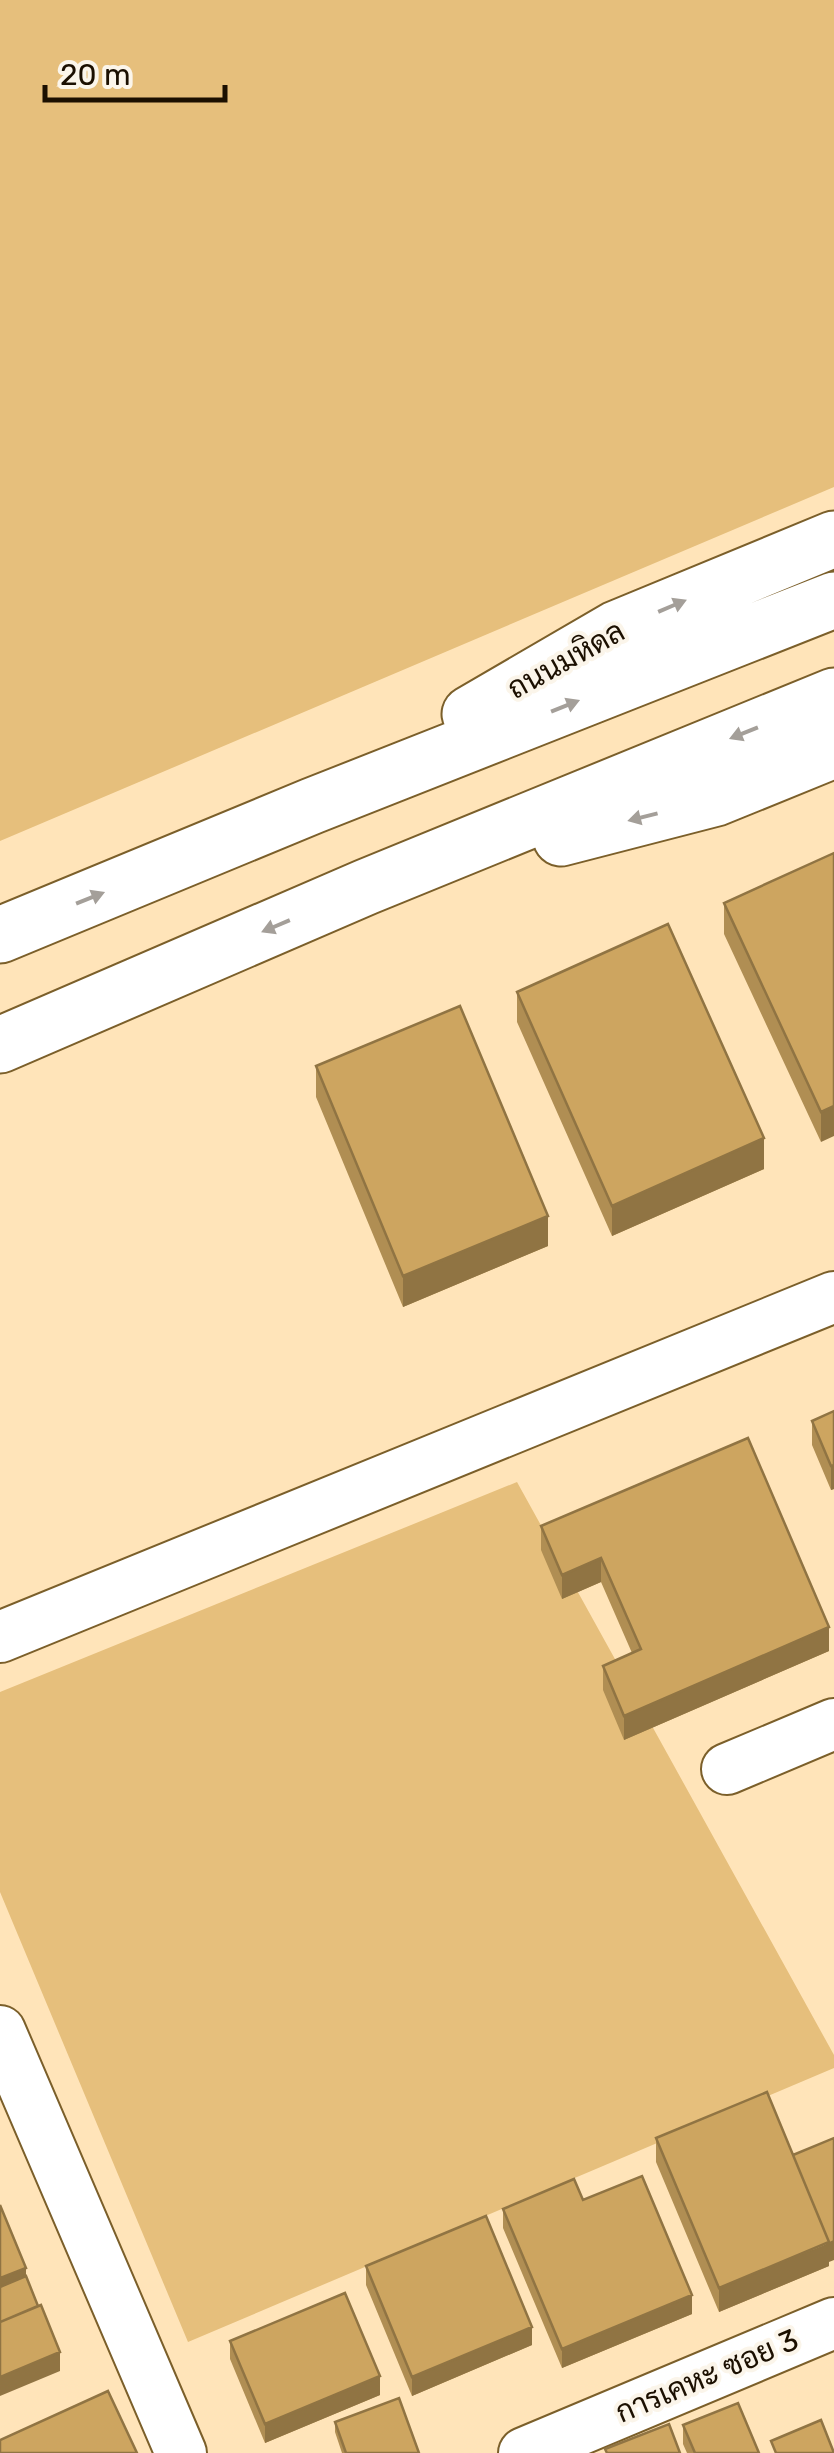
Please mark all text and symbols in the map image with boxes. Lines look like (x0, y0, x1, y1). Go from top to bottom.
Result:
scale bar (45, 40, 225, 102)
text: 20 m (60, 57, 131, 93)
one-way arrow (657, 598, 687, 614)
street label: ถนนมหิดล (501, 613, 631, 707)
one-way arrow (550, 698, 580, 714)
one-way arrow (729, 725, 759, 741)
one-way arrow (627, 810, 658, 825)
one-way arrow (75, 890, 105, 906)
one-way arrow (261, 918, 291, 934)
street label: การเคหะ ซอย 3 (610, 2321, 804, 2431)

